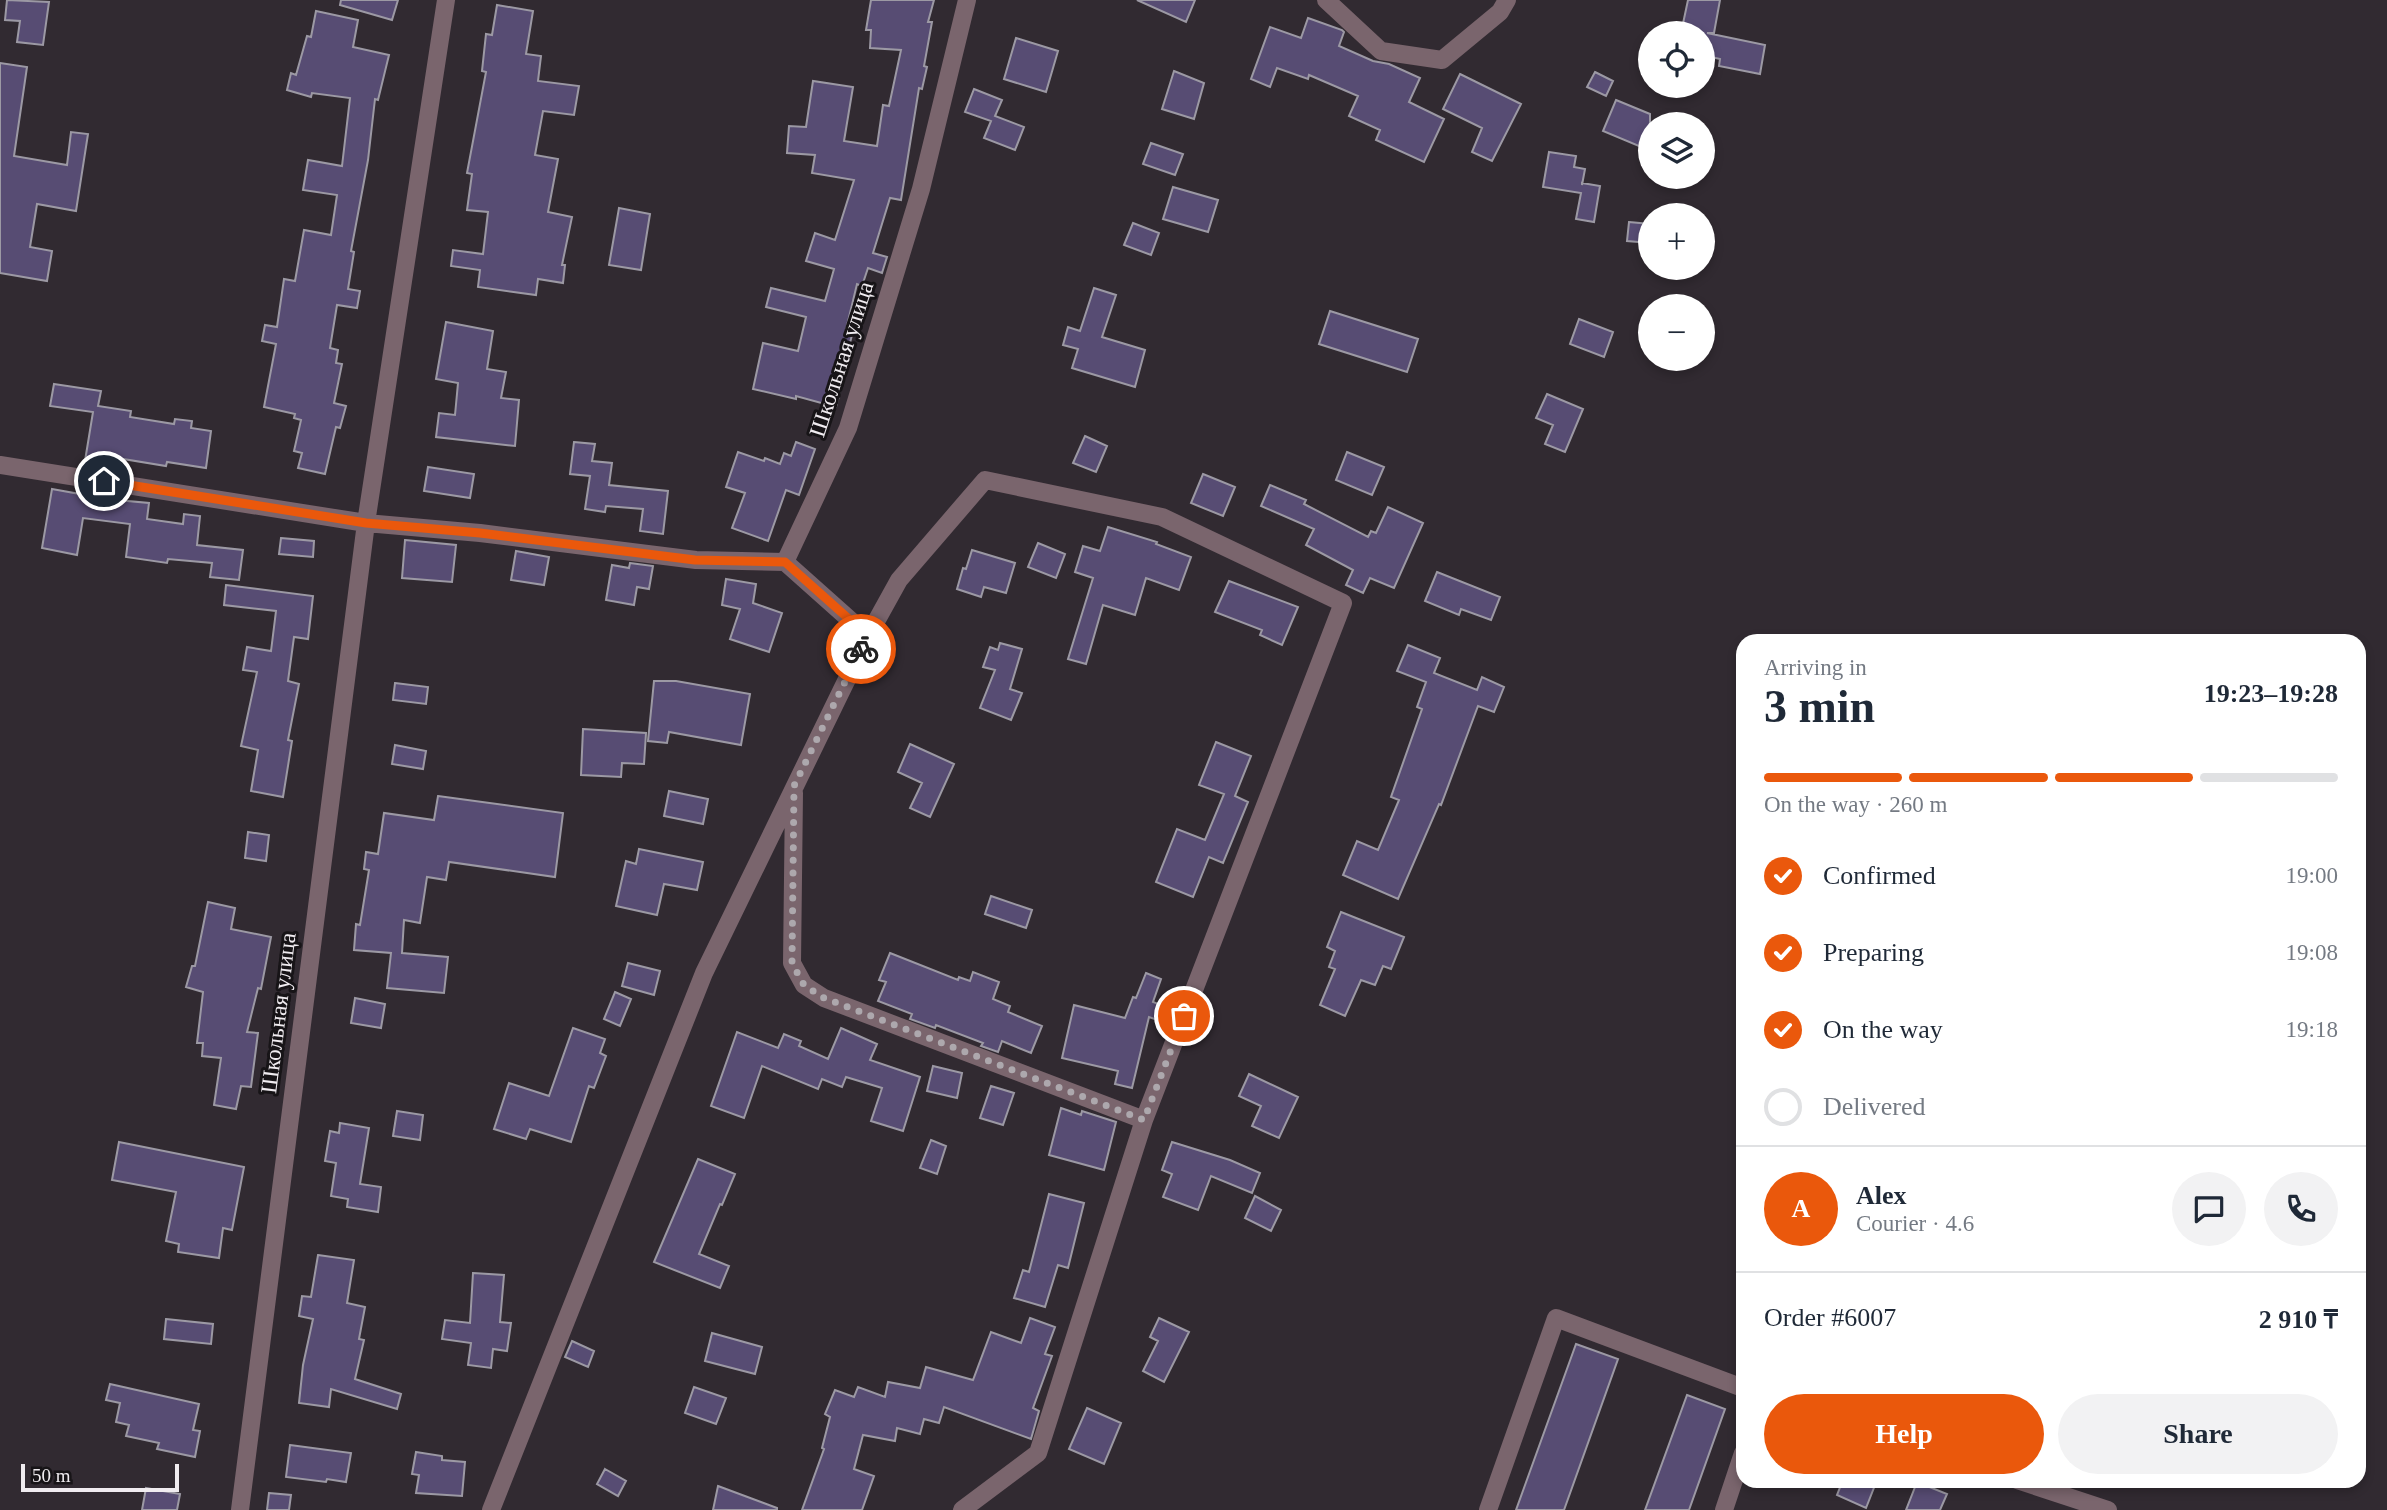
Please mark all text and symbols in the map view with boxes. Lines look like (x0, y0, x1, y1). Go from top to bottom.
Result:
map controls (1638, 21, 1715, 371)
button: locate (1638, 21, 1715, 98)
button: layers (1638, 112, 1715, 189)
button: + (1638, 203, 1715, 280)
street label: Школьная улица (805, 278, 878, 440)
button: − (1638, 294, 1715, 371)
pin (74, 451, 134, 511)
icon: home (85, 462, 123, 500)
courier (826, 614, 896, 684)
icon: bike (842, 630, 880, 668)
text: Arriving in (1764, 655, 1867, 680)
text: 19:23–19:28 (2204, 679, 2338, 708)
text: 3 min (1764, 681, 1875, 732)
text: On the way · 260 m (1764, 792, 1947, 817)
icon: check (1764, 857, 1802, 895)
text: Confirmed (1823, 861, 1936, 890)
text: 19:00 (2286, 863, 2338, 888)
street label: Школьная улица (256, 931, 301, 1095)
icon: check (1764, 934, 1802, 972)
text: Preparing (1823, 938, 1924, 967)
text: 19:08 (2286, 940, 2338, 965)
pin (1154, 986, 1214, 1046)
icon: bag (1165, 997, 1203, 1035)
icon: check (1764, 1011, 1802, 1049)
text: On the way (1823, 1015, 1943, 1044)
text: 19:18 (2286, 1017, 2338, 1042)
text: Delivered (1823, 1092, 1926, 1121)
button: chat (2172, 1172, 2246, 1246)
button: phone (2264, 1172, 2338, 1246)
text: Alex (1856, 1181, 1907, 1210)
text: A (1792, 1194, 1810, 1223)
text: Courier · 4.6 (1856, 1211, 1974, 1236)
text: Order #6007 (1764, 1303, 1896, 1332)
text: 2 910 ₸ (2259, 1305, 2338, 1334)
button: Help (1764, 1394, 2044, 1474)
button: Share (2058, 1394, 2338, 1474)
scale bar (21, 1461, 178, 1493)
text: 50 m (32, 1465, 71, 1486)

